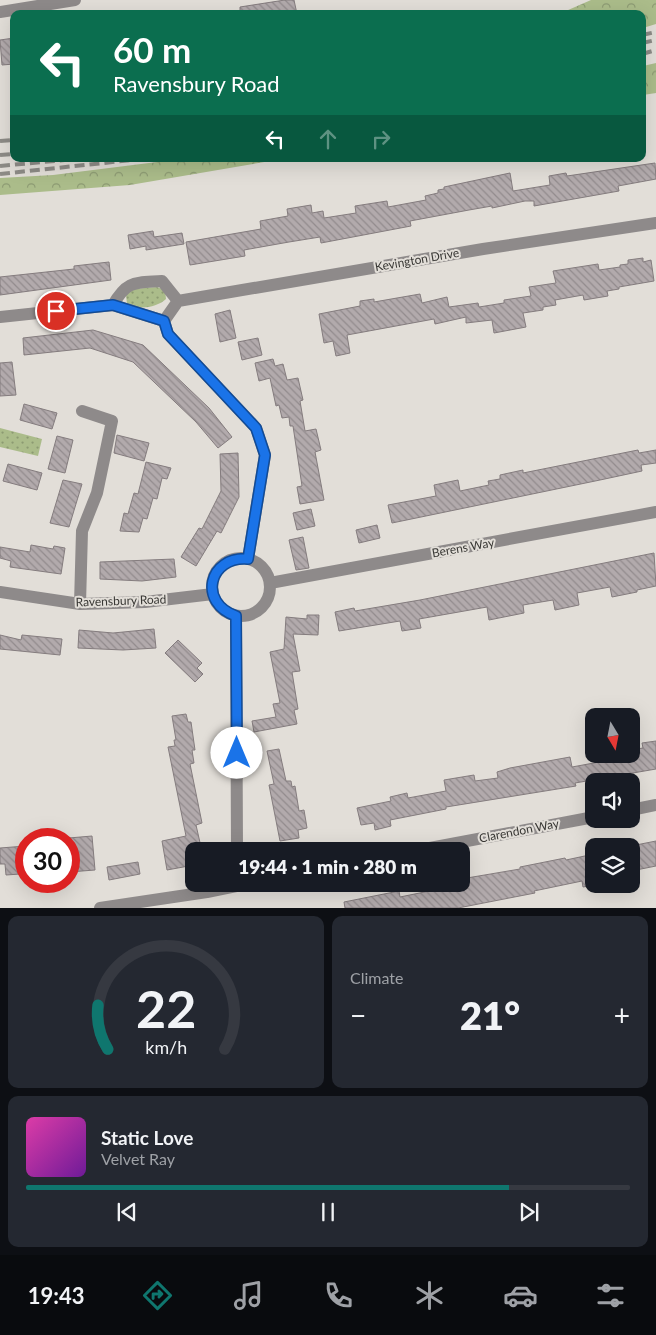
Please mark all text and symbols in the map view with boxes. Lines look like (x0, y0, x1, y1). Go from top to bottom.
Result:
text: 60 m (113, 28, 191, 70)
icon: left (30, 30, 95, 95)
text: Ravensbury Road (113, 70, 280, 97)
icon: left (261, 125, 289, 153)
icon: ahead (314, 125, 342, 153)
icon: right (367, 125, 395, 153)
street label: Kevington Drive (374, 245, 460, 274)
pin (35, 290, 77, 332)
icon: arrive (42, 297, 70, 325)
street label: Berens Way (431, 535, 496, 560)
street label: Ravensbury Road (75, 591, 167, 610)
north arrow (585, 708, 640, 762)
map controls (585, 708, 640, 893)
position arrow (210, 726, 262, 778)
button: sound (585, 773, 640, 828)
street label: Clarendon Way (478, 815, 561, 846)
speed limit sign: 30 (15, 828, 80, 893)
button: layers (585, 838, 640, 893)
text: 19:44 · 1 min · 280 m (238, 855, 417, 878)
text: Climate (350, 968, 403, 987)
text: 22 (136, 977, 196, 1039)
text: 21° (460, 992, 520, 1038)
text: − (350, 998, 366, 1032)
text: + (614, 998, 630, 1032)
text: km/h (145, 1036, 187, 1058)
text: Static Love (101, 1126, 193, 1149)
text: Velvet Ray (101, 1149, 175, 1168)
icon: previous (113, 1198, 141, 1226)
icon: pause (314, 1198, 342, 1226)
icon: next (515, 1198, 543, 1226)
icon: directions (140, 1278, 175, 1313)
icon: music (231, 1278, 266, 1313)
icon: phone (321, 1278, 356, 1313)
icon: climate (412, 1278, 447, 1313)
icon: car (503, 1278, 538, 1313)
icon: filters (593, 1278, 628, 1313)
text: 19:43 (28, 1282, 85, 1309)

